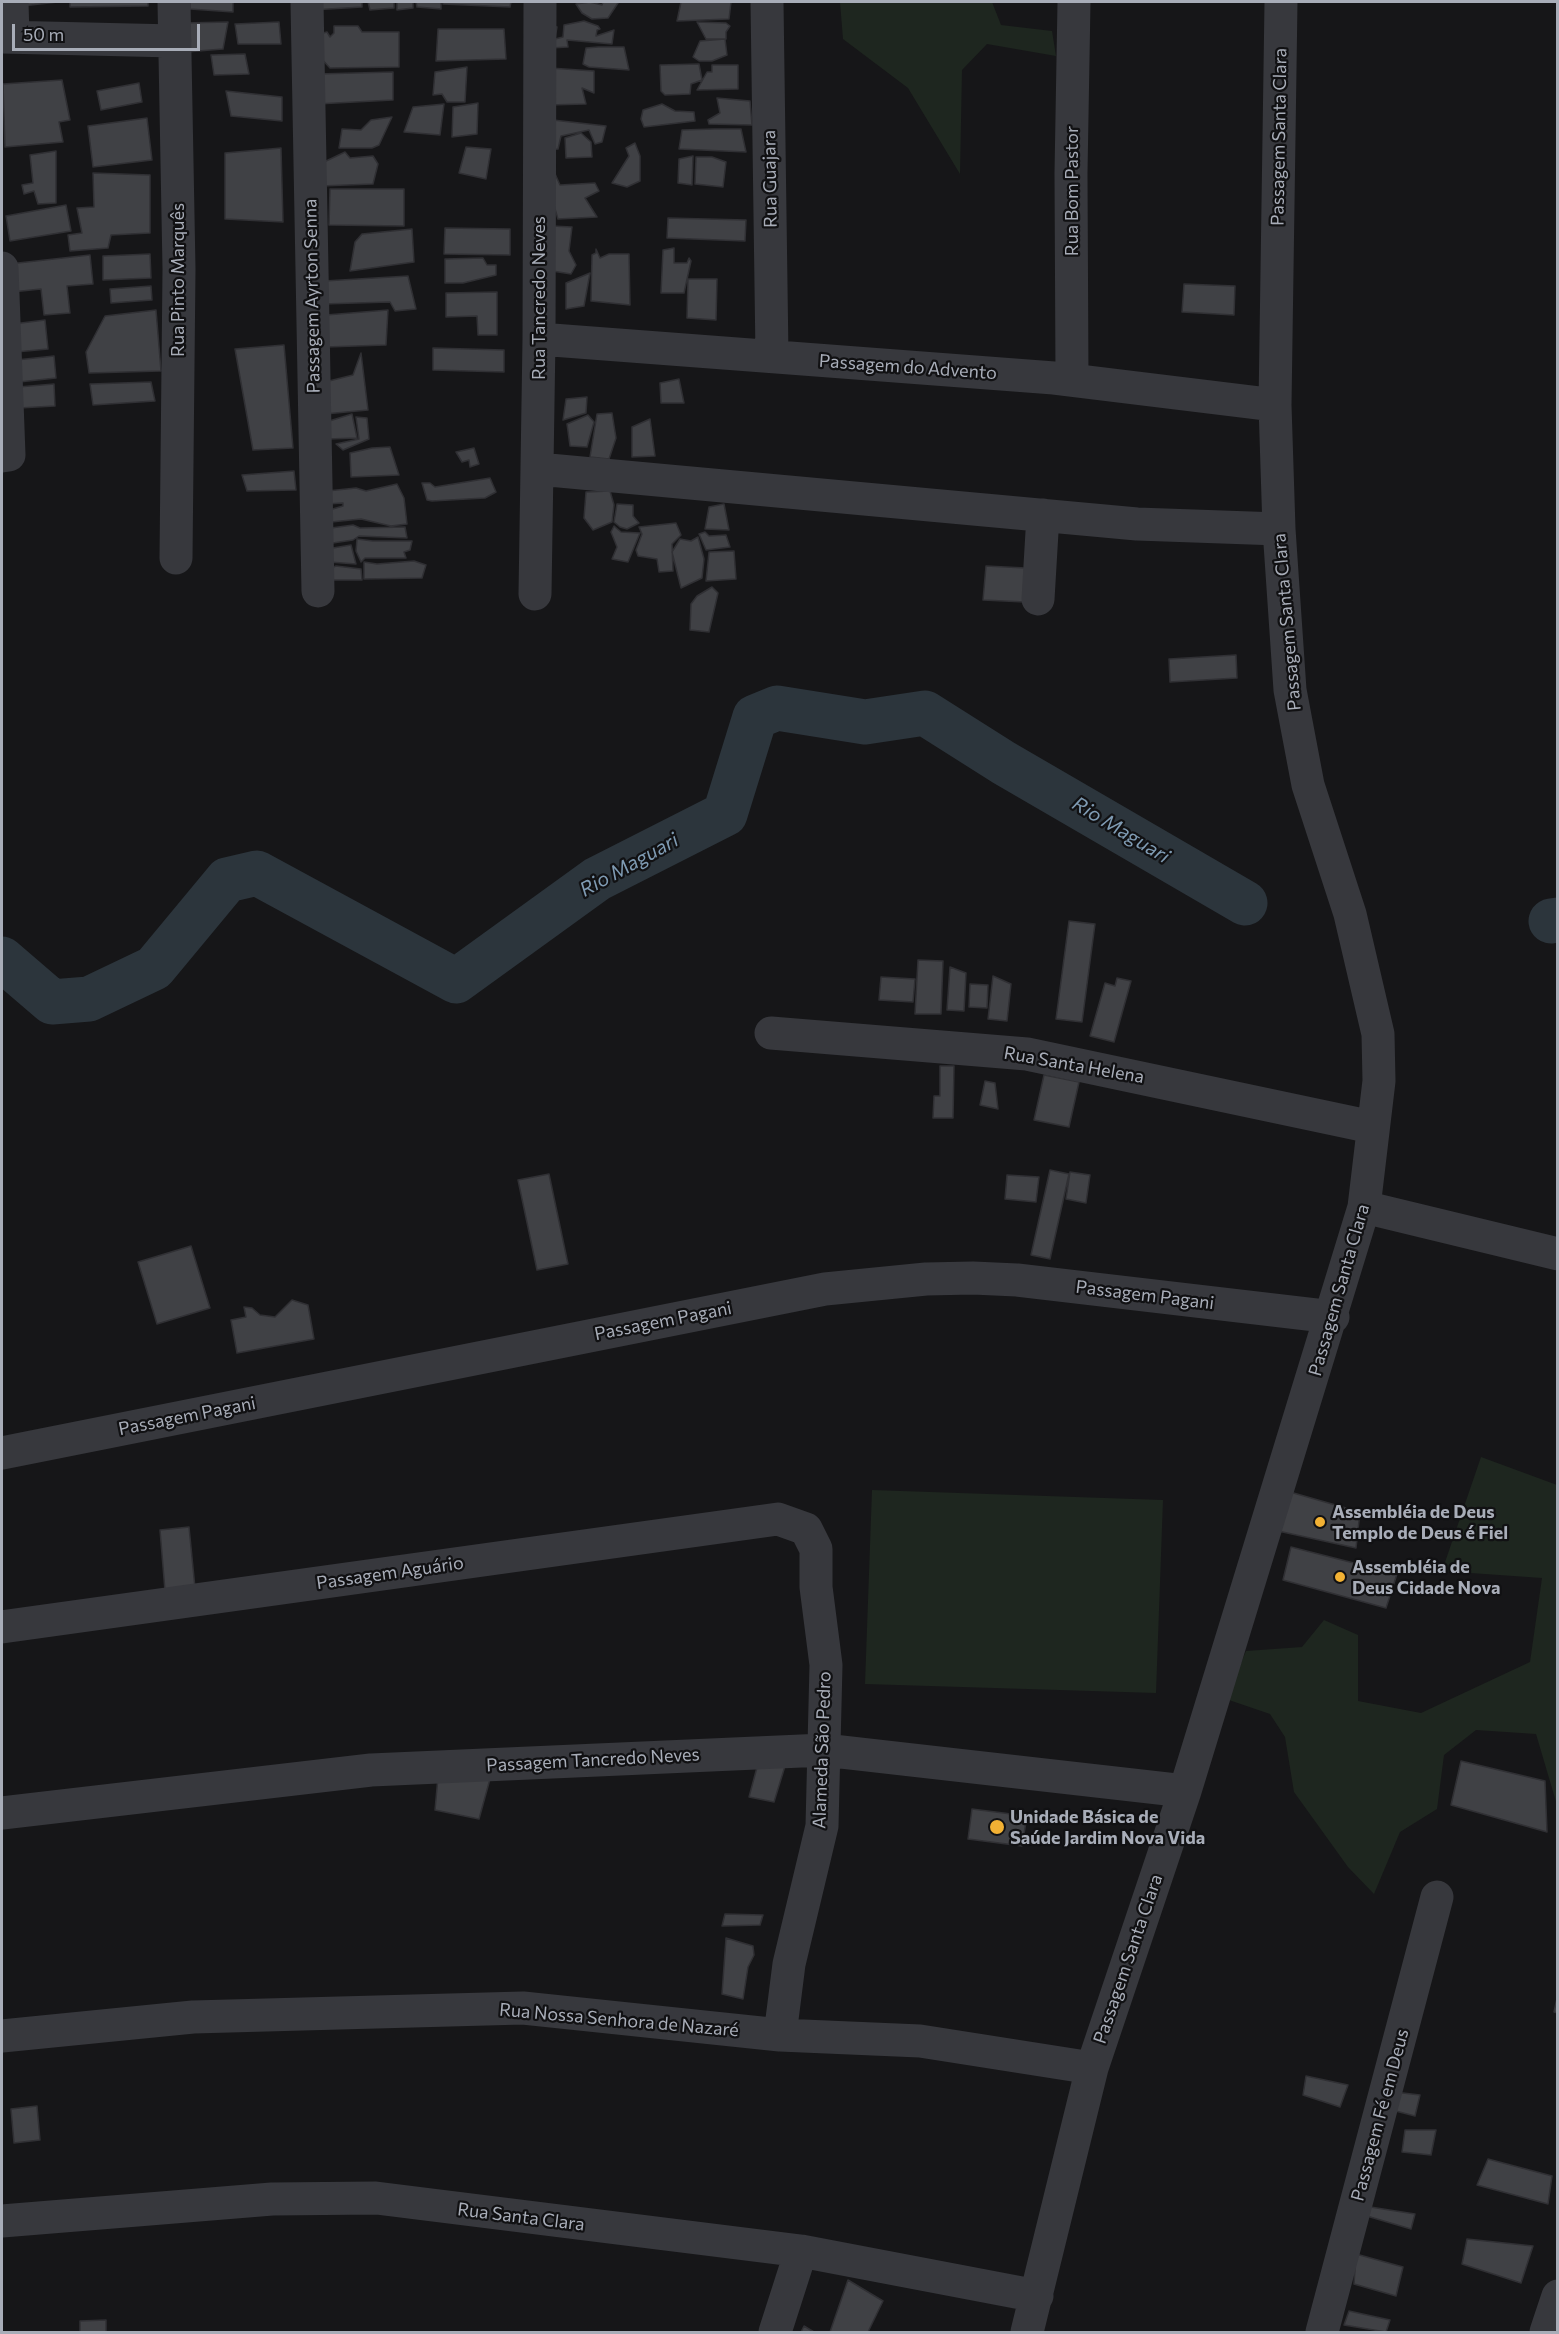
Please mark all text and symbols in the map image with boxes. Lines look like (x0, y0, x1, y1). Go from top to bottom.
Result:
scale bar (15, 12, 202, 50)
text: 50 m (23, 23, 64, 45)
street label: Passagem Santa Clara (1267, 48, 1291, 226)
street label: Rua Bom Pastor (1061, 126, 1083, 256)
street label: Rua Guajara (758, 130, 782, 228)
street label: Passagem Ayrton Senna (300, 198, 324, 394)
street label: Rua Pinto Marquês (167, 203, 189, 357)
street label: Rua Tancredo Neves (528, 216, 550, 380)
street label: Passagem do Advento (818, 350, 998, 384)
street label: Passagem Santa Clara (1268, 532, 1306, 712)
water label: Rio Maguari (1068, 792, 1174, 868)
water label: Rio Maguari (575, 828, 683, 902)
street label: Rua Santa Helena (1002, 1042, 1146, 1088)
street label: Passagem Santa Clara (1304, 1201, 1374, 1379)
street label: Passagem Pagani (1075, 1276, 1215, 1314)
street label: Passagem Pagani (593, 1297, 733, 1345)
street label: Passagem Pagani (117, 1392, 257, 1440)
place label: Assembléia de Deus Templo de Deus é Fiel (1332, 1501, 1508, 1544)
marker: Assembléia de Deus Templo de Deus é Fiel (1313, 1515, 1327, 1529)
street label: Passagem Aguário (315, 1552, 465, 1594)
place label: Assembléia de Deus Cidade Nova (1352, 1556, 1501, 1598)
marker: Assembléia de Deus Cidade Nova (1333, 1570, 1347, 1584)
street label: Alameda São Pedro (808, 1671, 836, 1829)
street label: Passagem Tancredo Neves (486, 1744, 700, 1776)
place label: Unidade Básica de Saúde Jardim Nova Vida (1010, 1806, 1205, 1848)
marker: Unidade Básica de Saúde Jardim Nova Vida (988, 1818, 1006, 1836)
street label: Passagem Santa Clara (1089, 1871, 1167, 2047)
street label: Rua Nossa Senhora de Nazaré (498, 1999, 740, 2041)
street label: Passagem Fé em Deus (1347, 2027, 1413, 2203)
street label: Rua Santa Clara (456, 2198, 586, 2236)

